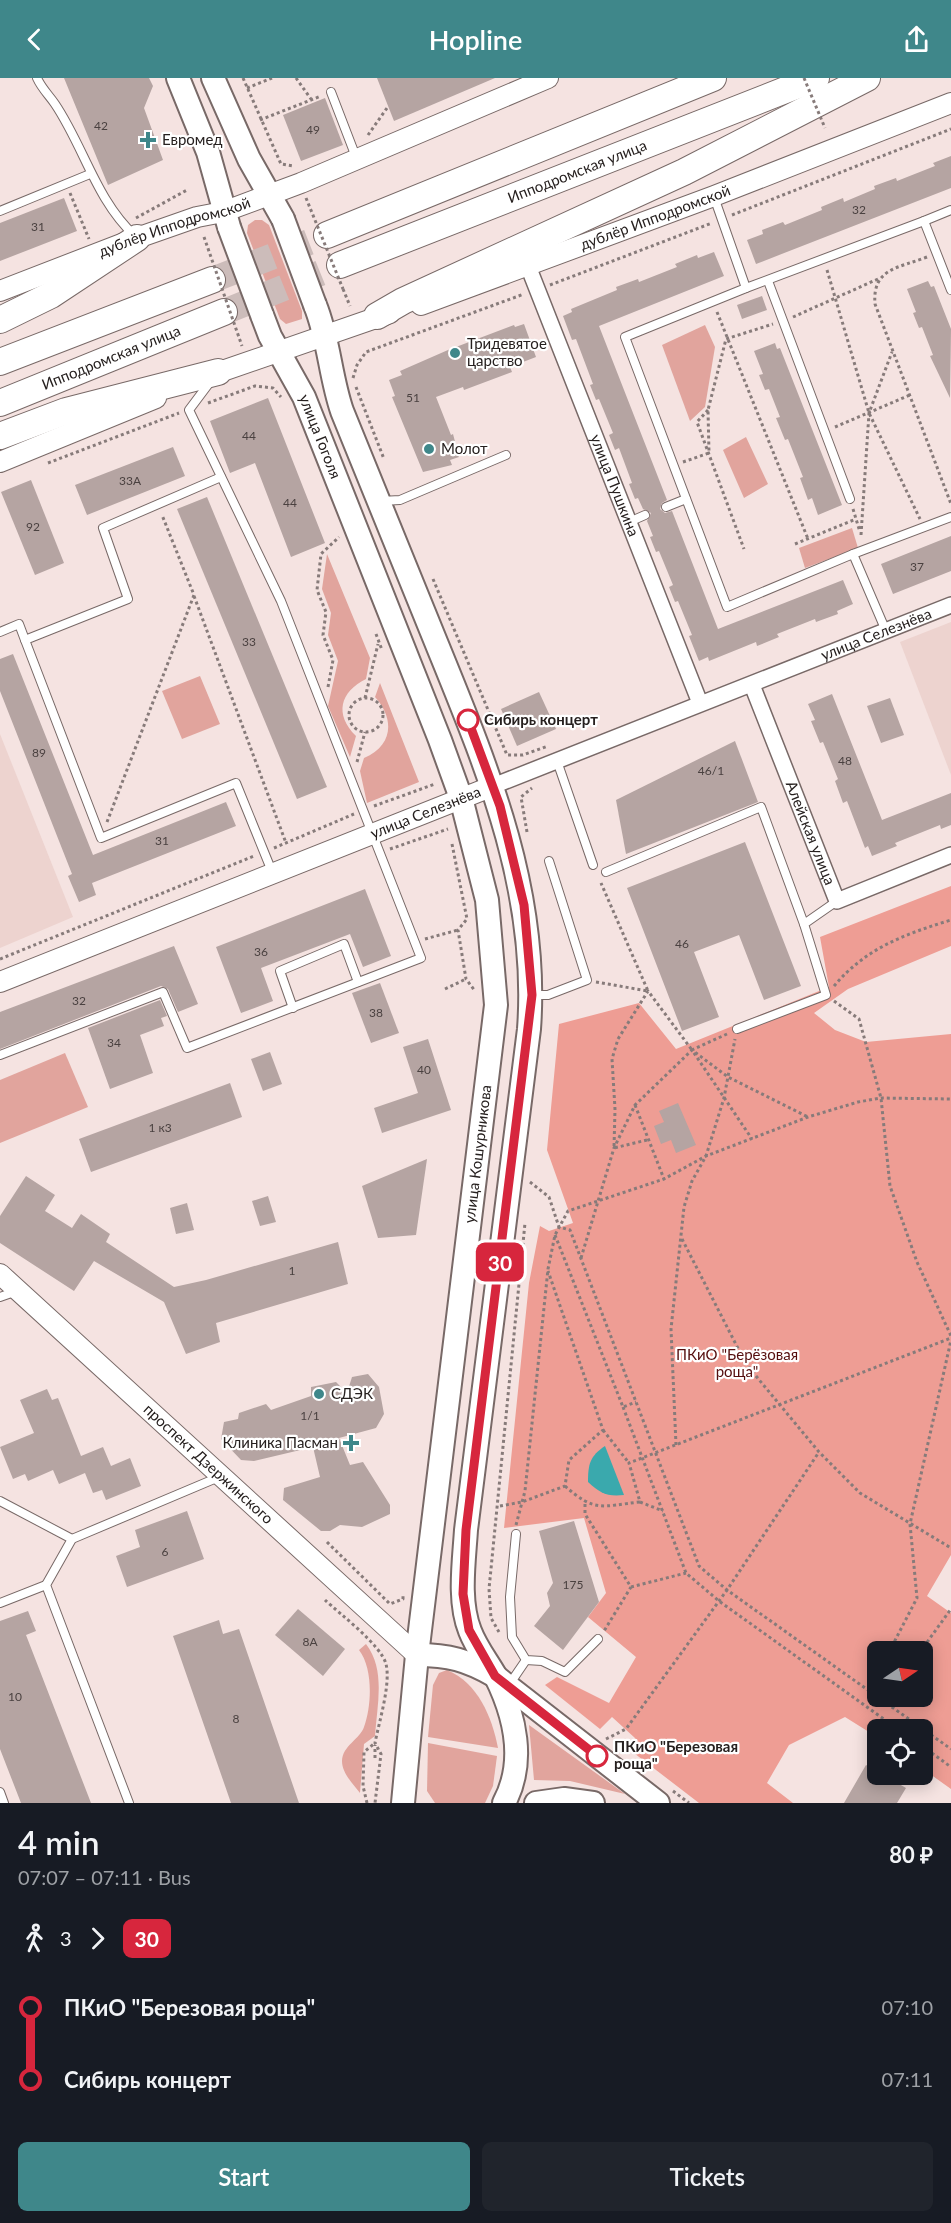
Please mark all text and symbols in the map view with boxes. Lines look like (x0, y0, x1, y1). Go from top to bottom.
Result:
icon: back (18, 23, 51, 56)
text: Hopline (429, 23, 522, 56)
icon: share (900, 23, 933, 56)
house number: 42 (94, 118, 108, 133)
house number: 49 (306, 122, 320, 137)
place label: Евромед (162, 130, 223, 148)
marker: Евромед (139, 131, 157, 149)
street label: Ипподромская улица (505, 135, 649, 206)
street label: дублёр Ипподромской (577, 180, 733, 253)
street label: дублёр Ипподромской (96, 193, 253, 260)
house number: 32 (852, 202, 866, 217)
house number: 31 (31, 219, 45, 234)
street label: Ипподромская улица (39, 321, 183, 393)
place label: Тридевятое царство (467, 334, 547, 369)
marker: Тридевятое царство (448, 346, 462, 360)
house number: 51 (406, 390, 420, 405)
street label: улица Гоголя (296, 392, 345, 481)
house number: 44 (242, 428, 256, 443)
street label: улица Пушкина (587, 432, 644, 539)
place label: Молот (441, 439, 488, 457)
marker: Молот (422, 442, 436, 456)
house number: 33А (119, 473, 142, 488)
house number: 44 (283, 495, 297, 510)
house number: 92 (26, 519, 40, 534)
house number: 37 (910, 559, 924, 574)
street label: улица Селезнёва (818, 604, 934, 664)
house number: 33 (242, 634, 256, 649)
marker: Сибирь концерт (457, 709, 479, 731)
place label: Сибирь концерт (484, 710, 598, 728)
house number: 89 (32, 745, 46, 760)
house number: 48 (838, 753, 852, 768)
house number: 46/1 (698, 763, 724, 778)
street label: Алейская улица (783, 778, 840, 887)
street label: улица Селезнёва (367, 782, 483, 842)
house number: 31 (155, 833, 169, 848)
house number: 46 (675, 936, 689, 951)
house number: 36 (254, 944, 268, 959)
house number: 32 (72, 993, 86, 1008)
house number: 38 (369, 1005, 383, 1020)
house number: 34 (107, 1035, 121, 1050)
house number: 40 (417, 1062, 431, 1077)
street label: улица Кошурникова (460, 1084, 494, 1224)
house number: 1 к3 (148, 1120, 172, 1135)
line badge: 30 (473, 1242, 527, 1282)
text: 30 (488, 1250, 512, 1275)
house number: 1 (289, 1263, 296, 1278)
park label: ПКиО "Берёзовая роща" (676, 1345, 798, 1380)
place label: СДЭК (331, 1384, 373, 1402)
marker: СДЭК (312, 1387, 326, 1401)
street label: проспект Дзержинского (140, 1400, 277, 1527)
house number: 1/1 (300, 1408, 320, 1423)
place label: Клиника Пасман (222, 1433, 338, 1451)
marker: Клиника Пасман (342, 1434, 360, 1452)
house number: 6 (162, 1544, 169, 1559)
house number: 175 (563, 1577, 583, 1592)
house number: 8А (302, 1634, 318, 1649)
north arrow (867, 1641, 933, 1707)
map controls (867, 1641, 933, 1785)
house number: 10 (8, 1689, 22, 1704)
house number: 8 (233, 1711, 240, 1726)
button: locate (867, 1719, 933, 1785)
place label: ПКиО "Березовая роща" (614, 1737, 738, 1772)
marker: ПКиО "Березовая роща" (586, 1745, 608, 1767)
text: 4 min (18, 1822, 99, 1862)
text: 80 ₽ (889, 1841, 933, 1868)
text: 07:07 – 07:11 · Bus (18, 1865, 191, 1889)
icon: walk (18, 1922, 51, 1955)
icon: forward (81, 1922, 114, 1955)
text: 3 (60, 1926, 72, 1950)
text: 30 (135, 1926, 159, 1951)
text: ПКиО "Березовая роща" (64, 1994, 315, 2021)
text: 07:10 (882, 1995, 933, 2019)
text: Сибирь концерт (64, 2066, 231, 2093)
text: 07:11 (882, 2067, 933, 2091)
button: Start (18, 2142, 470, 2211)
button: Tickets (482, 2142, 933, 2211)

